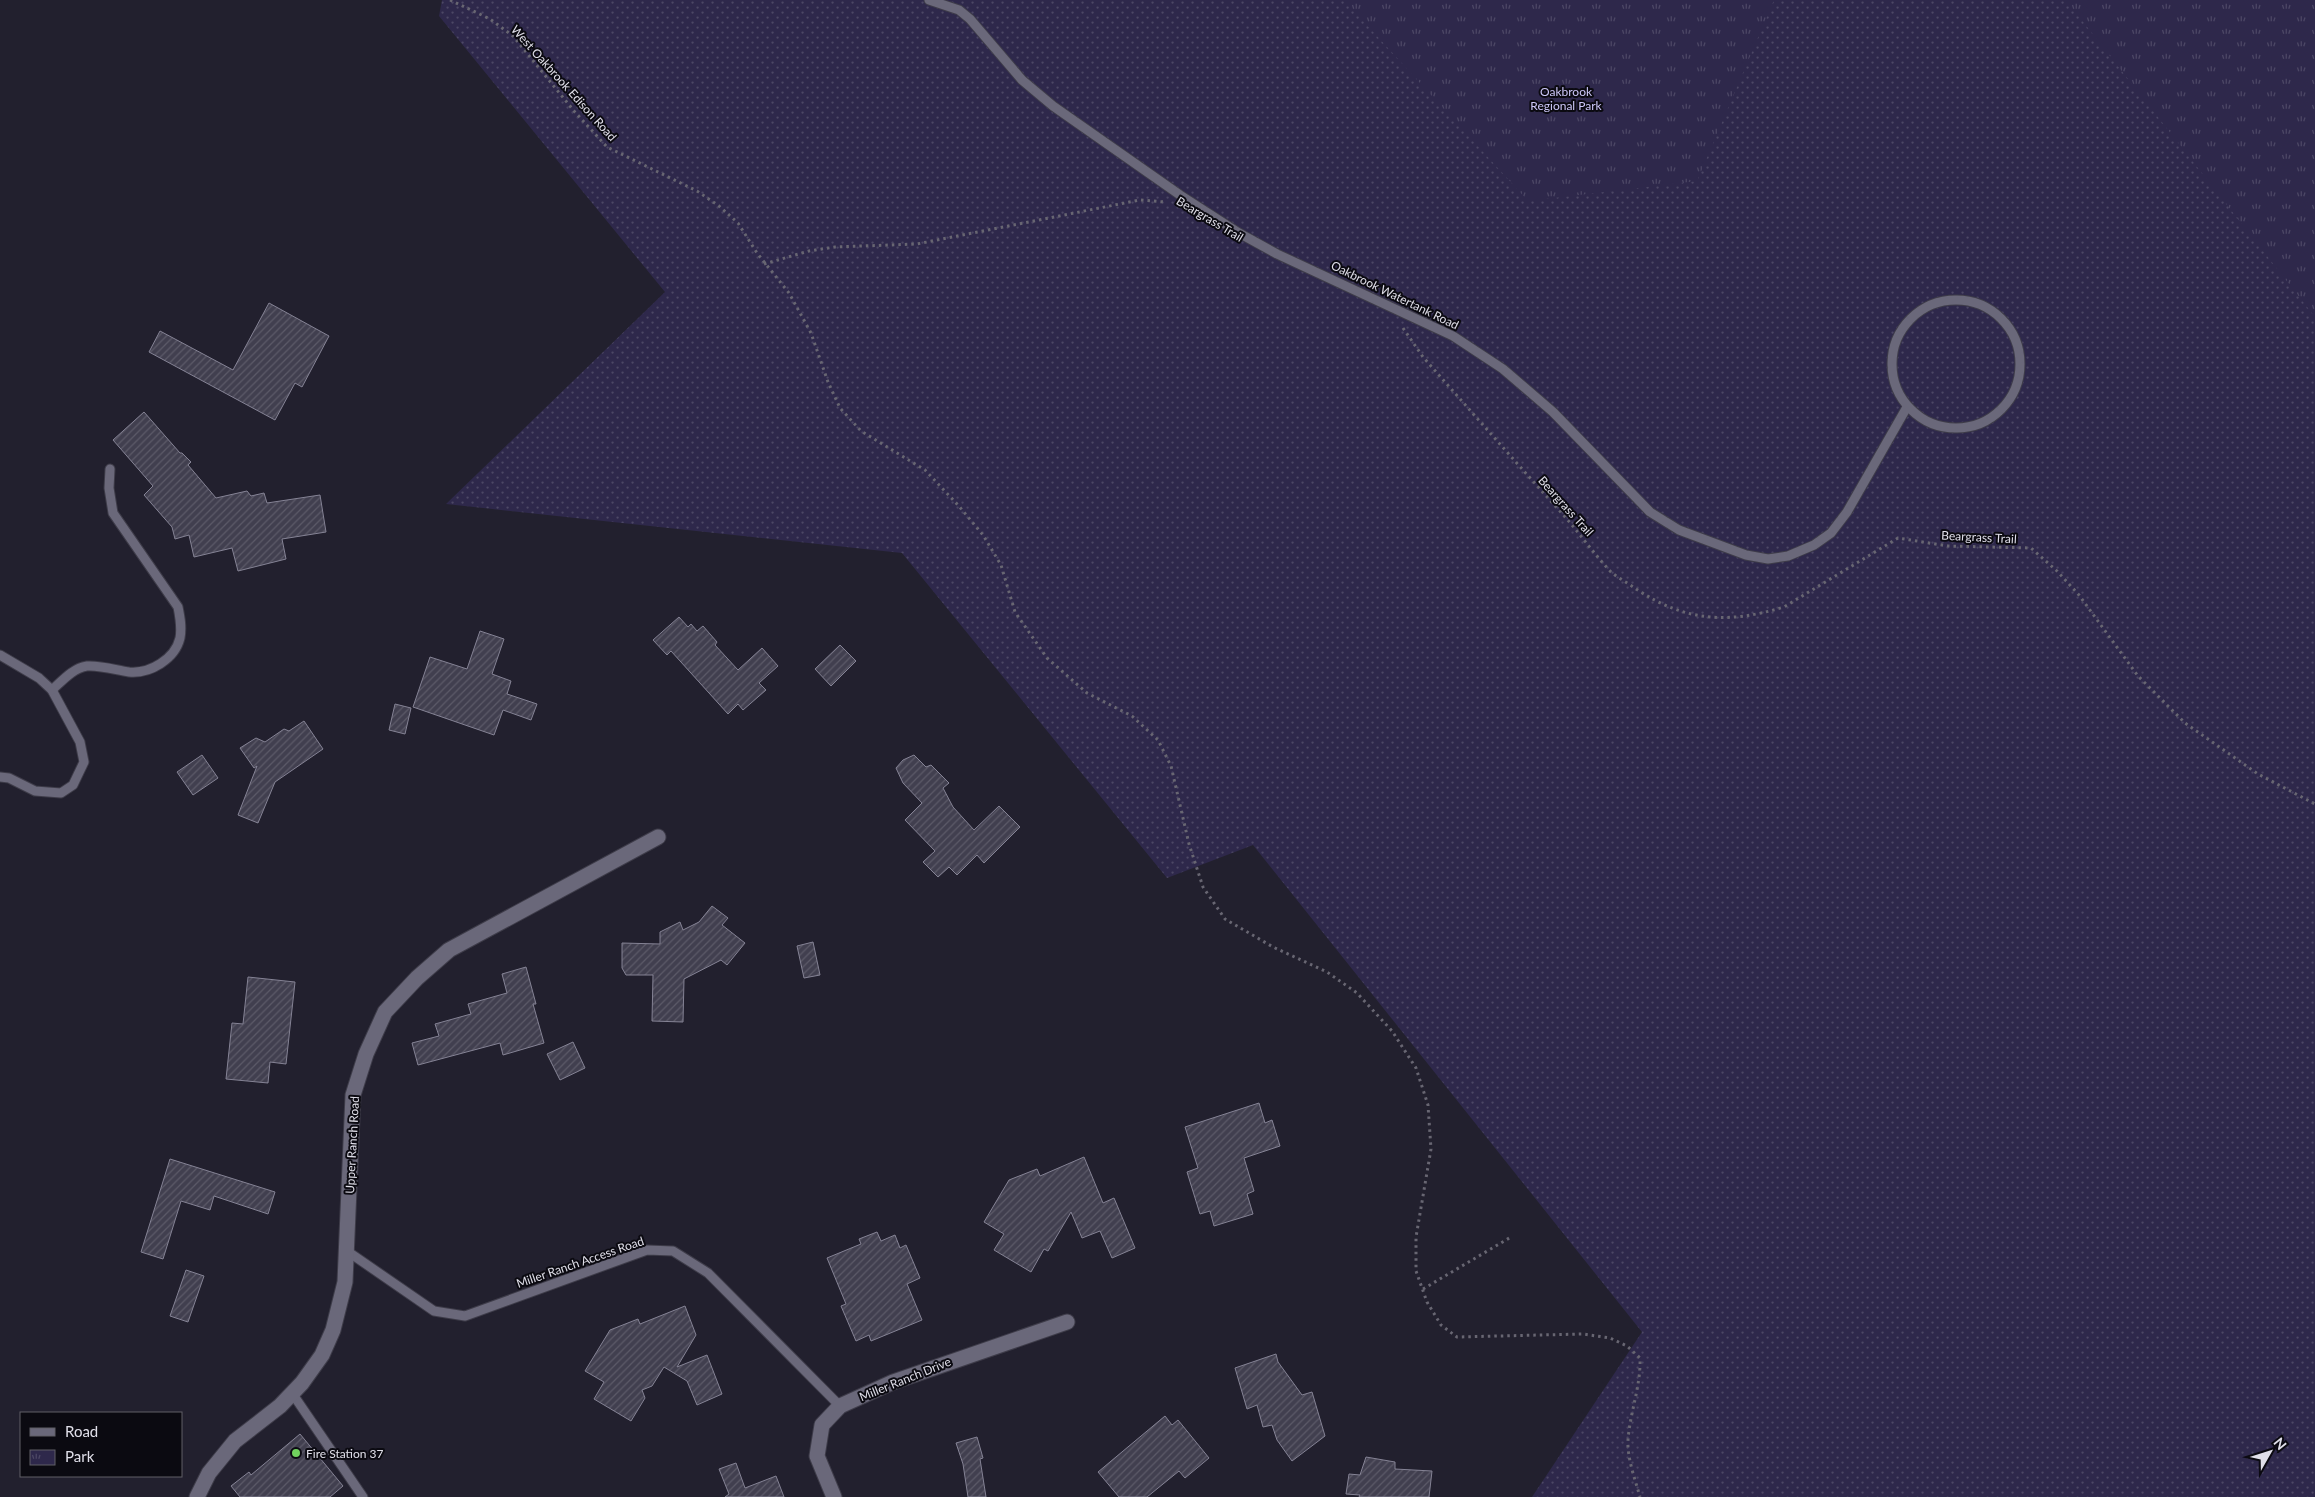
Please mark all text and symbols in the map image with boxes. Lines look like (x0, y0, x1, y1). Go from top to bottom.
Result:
street label: West Oakbrook Edison Road (508, 22, 620, 144)
park label: Oakbrook Regional Park (1530, 84, 1603, 113)
street label: Beargrass Trail (1174, 193, 1246, 245)
street label: Oakbrook Watertank Road (1329, 258, 1461, 332)
street label: Beargrass Trail (1535, 473, 1597, 539)
street label: Beargrass Trail (1941, 528, 2017, 546)
street label: Upper Ranch Road (342, 1096, 362, 1194)
street label: Miller Ranch Access Road (514, 1233, 646, 1291)
street label: Miller Ranch Drive (857, 1354, 953, 1404)
legend (20, 1412, 182, 1477)
text: Road (65, 1422, 98, 1440)
north arrow (2245, 1427, 2295, 1477)
text: N (2270, 1434, 2290, 1453)
place label: Fire Station 37 (306, 1446, 384, 1461)
text: Park (65, 1447, 95, 1465)
marker: Fire Station 37 (290, 1447, 302, 1459)

